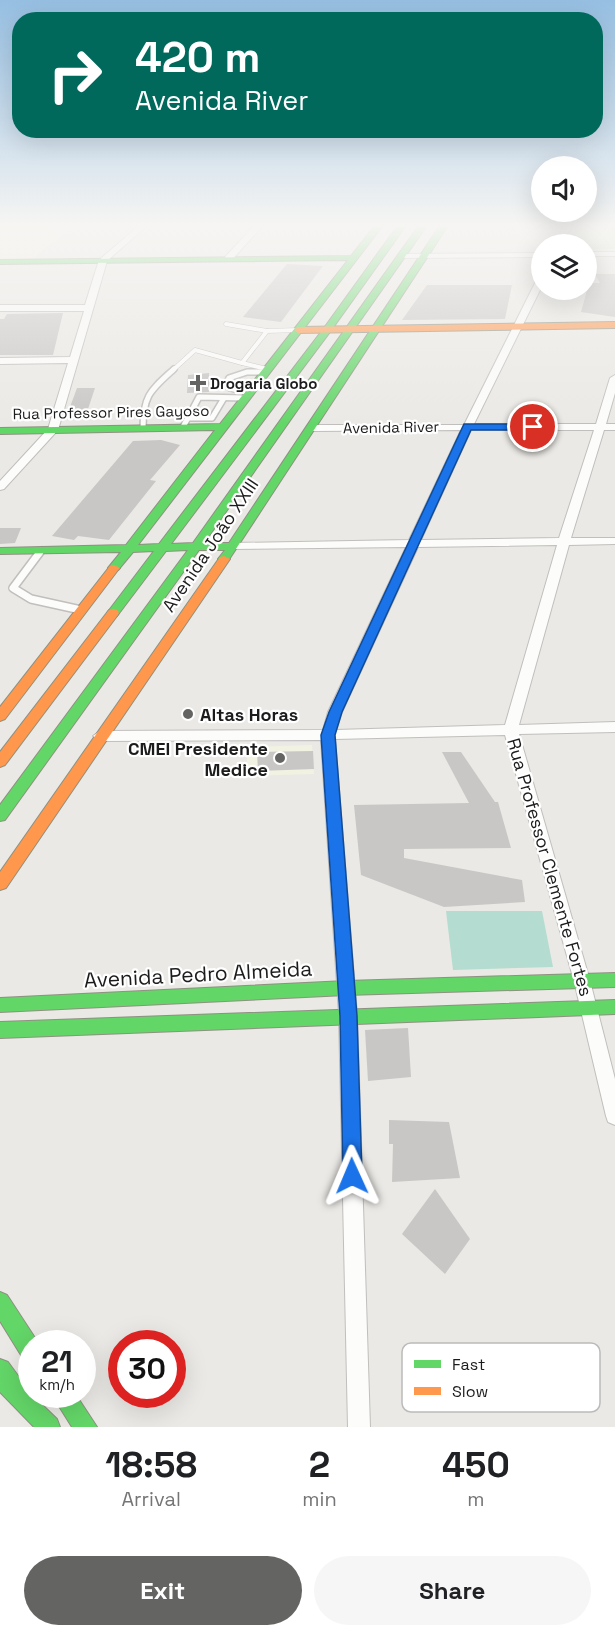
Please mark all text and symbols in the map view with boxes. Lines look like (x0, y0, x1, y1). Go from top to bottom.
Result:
text: 420 m (135, 31, 260, 84)
icon: right (36, 36, 114, 114)
text: Avenida River (135, 83, 308, 118)
map controls (531, 156, 597, 300)
button: sound (531, 156, 597, 222)
button: layers (531, 234, 597, 300)
place label: Drogaria Globo (210, 374, 317, 393)
marker: Drogaria Globo (191, 376, 205, 390)
street label: Rua Professor Pires Gayoso (12, 401, 210, 423)
pin (507, 401, 558, 452)
icon: arrive (516, 410, 549, 443)
street label: Avenida River (343, 417, 440, 437)
street label: Avenida João XXIII (157, 474, 263, 616)
place label: Altas Horas (200, 703, 298, 726)
marker: Altas Horas (181, 707, 195, 721)
street label: Rua Professor Clemente Fortes (502, 735, 598, 999)
place label: CMEI Presidente Medice (128, 737, 268, 781)
marker: CMEI Presidente Medice (273, 751, 287, 765)
street label: Avenida Pedro Almeida (83, 955, 313, 993)
position arrow (320, 1144, 384, 1208)
speed limit sign: 30 (108, 1330, 186, 1408)
text: 21 (41, 1342, 73, 1381)
legend (402, 1343, 600, 1412)
text: Fast (452, 1354, 485, 1375)
text: km/h (39, 1375, 75, 1394)
text: Slow (452, 1381, 488, 1402)
text: 18:58 (105, 1442, 197, 1488)
text: 2 (309, 1442, 330, 1488)
text: 450 (442, 1442, 510, 1488)
text: Arrival (121, 1486, 181, 1512)
text: min (302, 1486, 337, 1512)
text: m (467, 1486, 484, 1512)
button: Exit (24, 1556, 302, 1625)
button: Share (314, 1556, 591, 1625)

